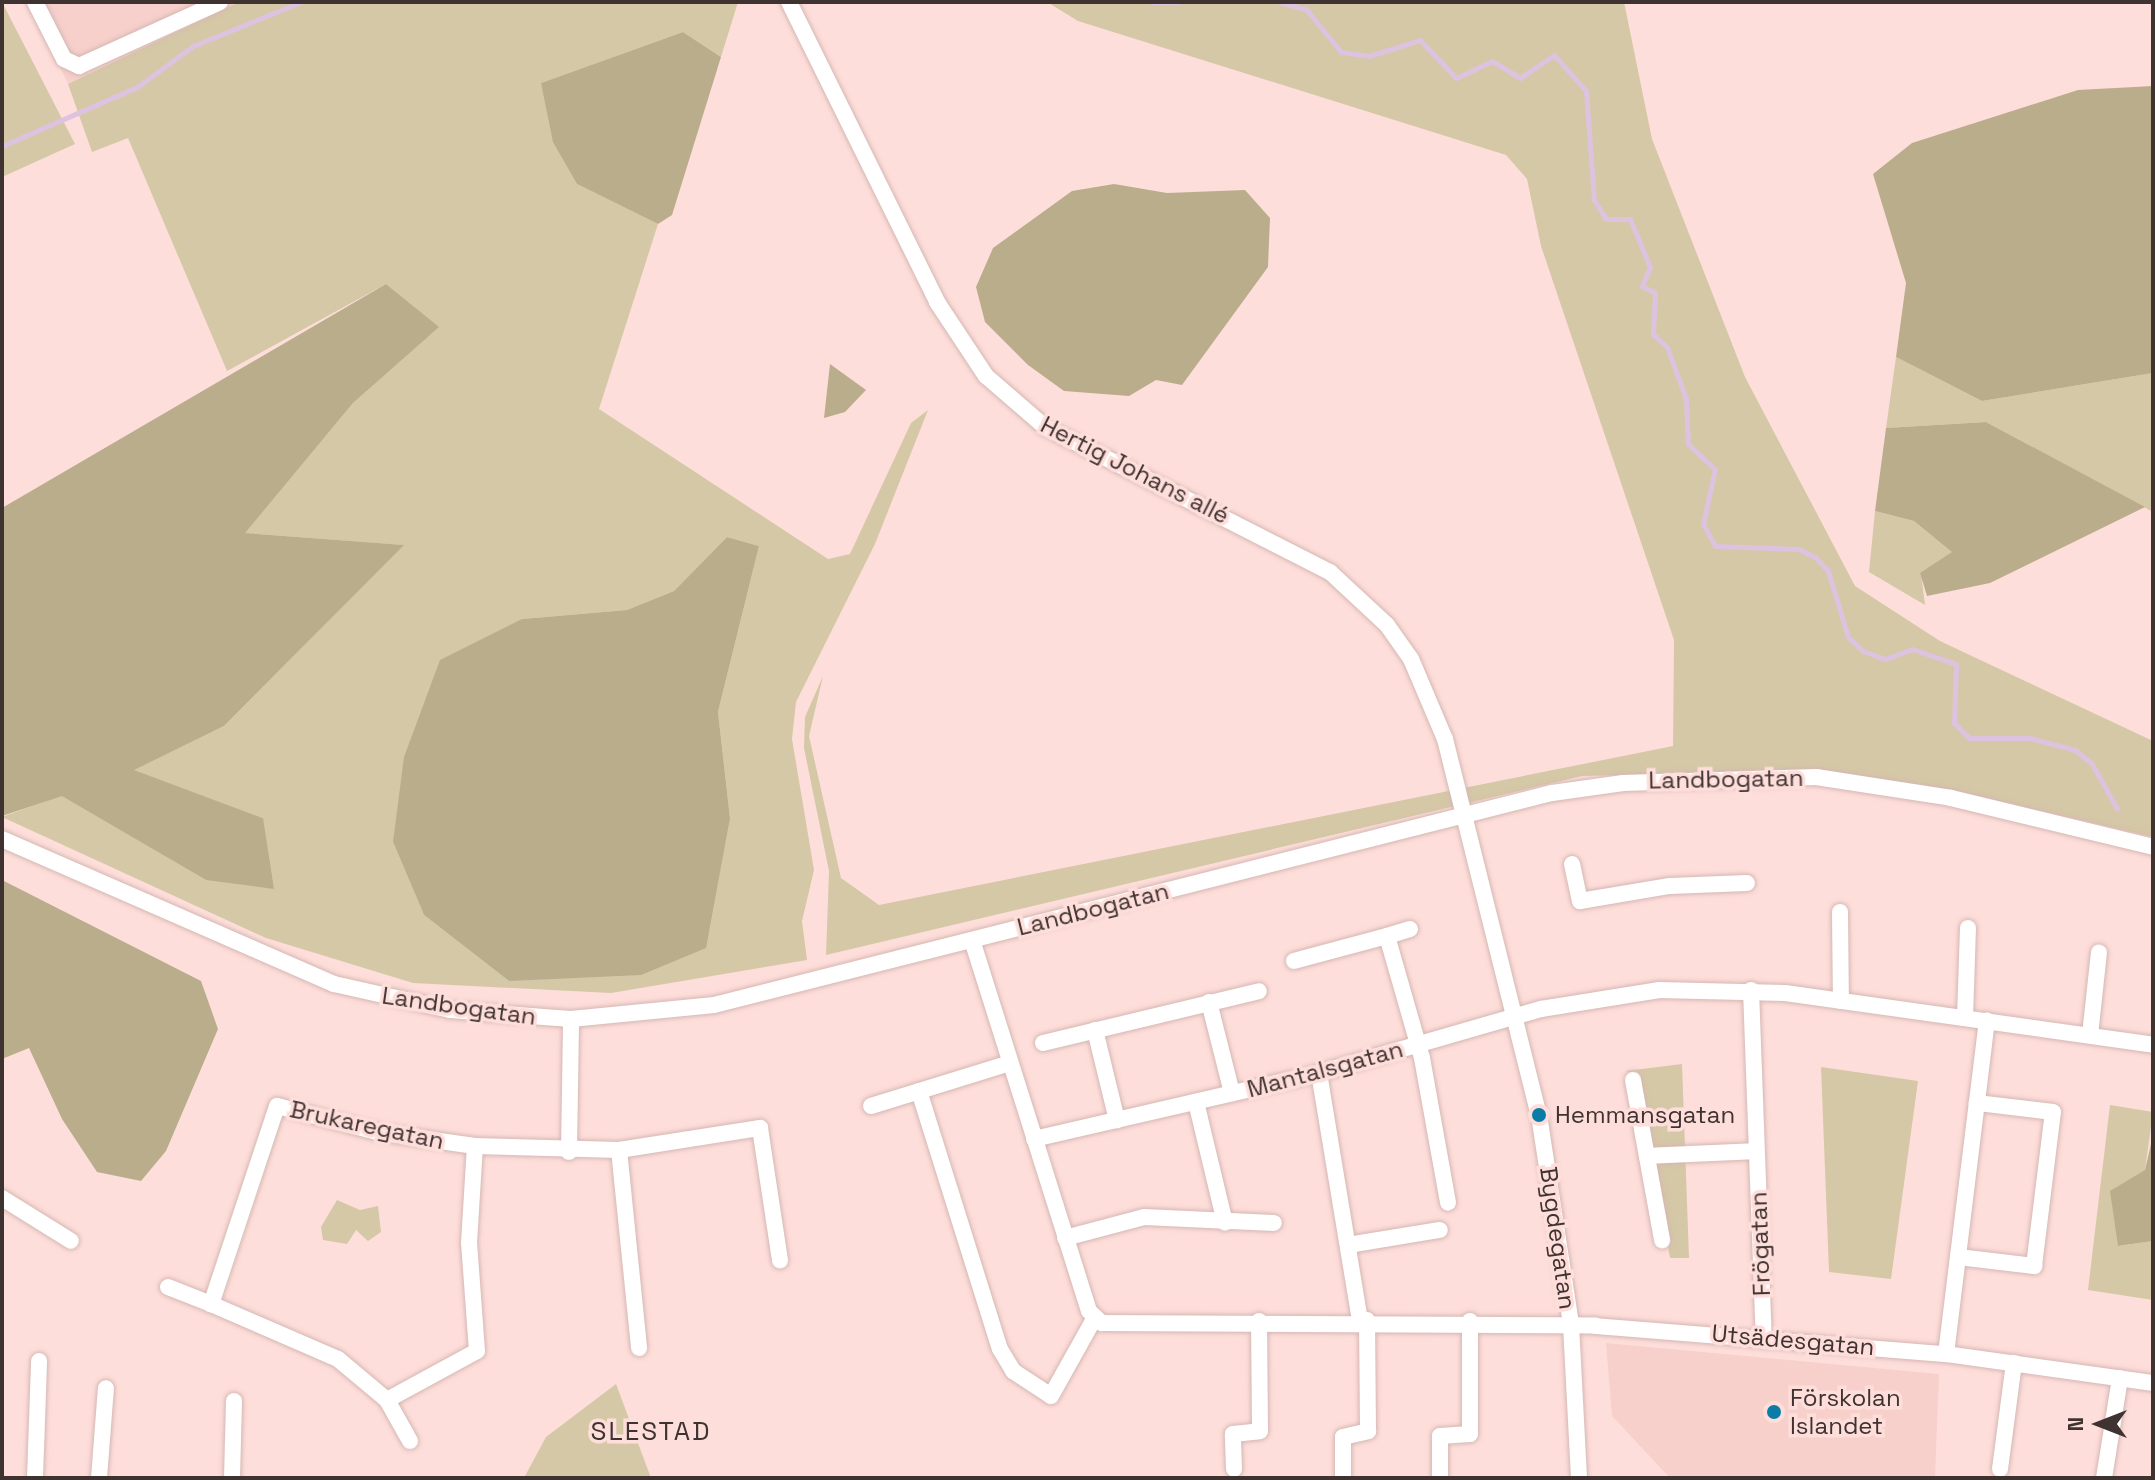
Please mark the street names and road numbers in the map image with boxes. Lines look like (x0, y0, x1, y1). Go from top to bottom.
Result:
street label: Hertig Johans allé (1036, 410, 1234, 530)
street label: Landbogatan (1648, 763, 1804, 795)
street label: Landbogatan (1014, 876, 1172, 942)
street label: Landbogatan (380, 981, 538, 1031)
street label: Mantalsgatan (1244, 1034, 1406, 1104)
street label: Brukaregatan (287, 1095, 447, 1155)
street label: Bygdegatan (1534, 1165, 1582, 1311)
street label: Frögatan (1744, 1191, 1776, 1297)
street label: Utsädesgatan (1710, 1319, 1876, 1361)

